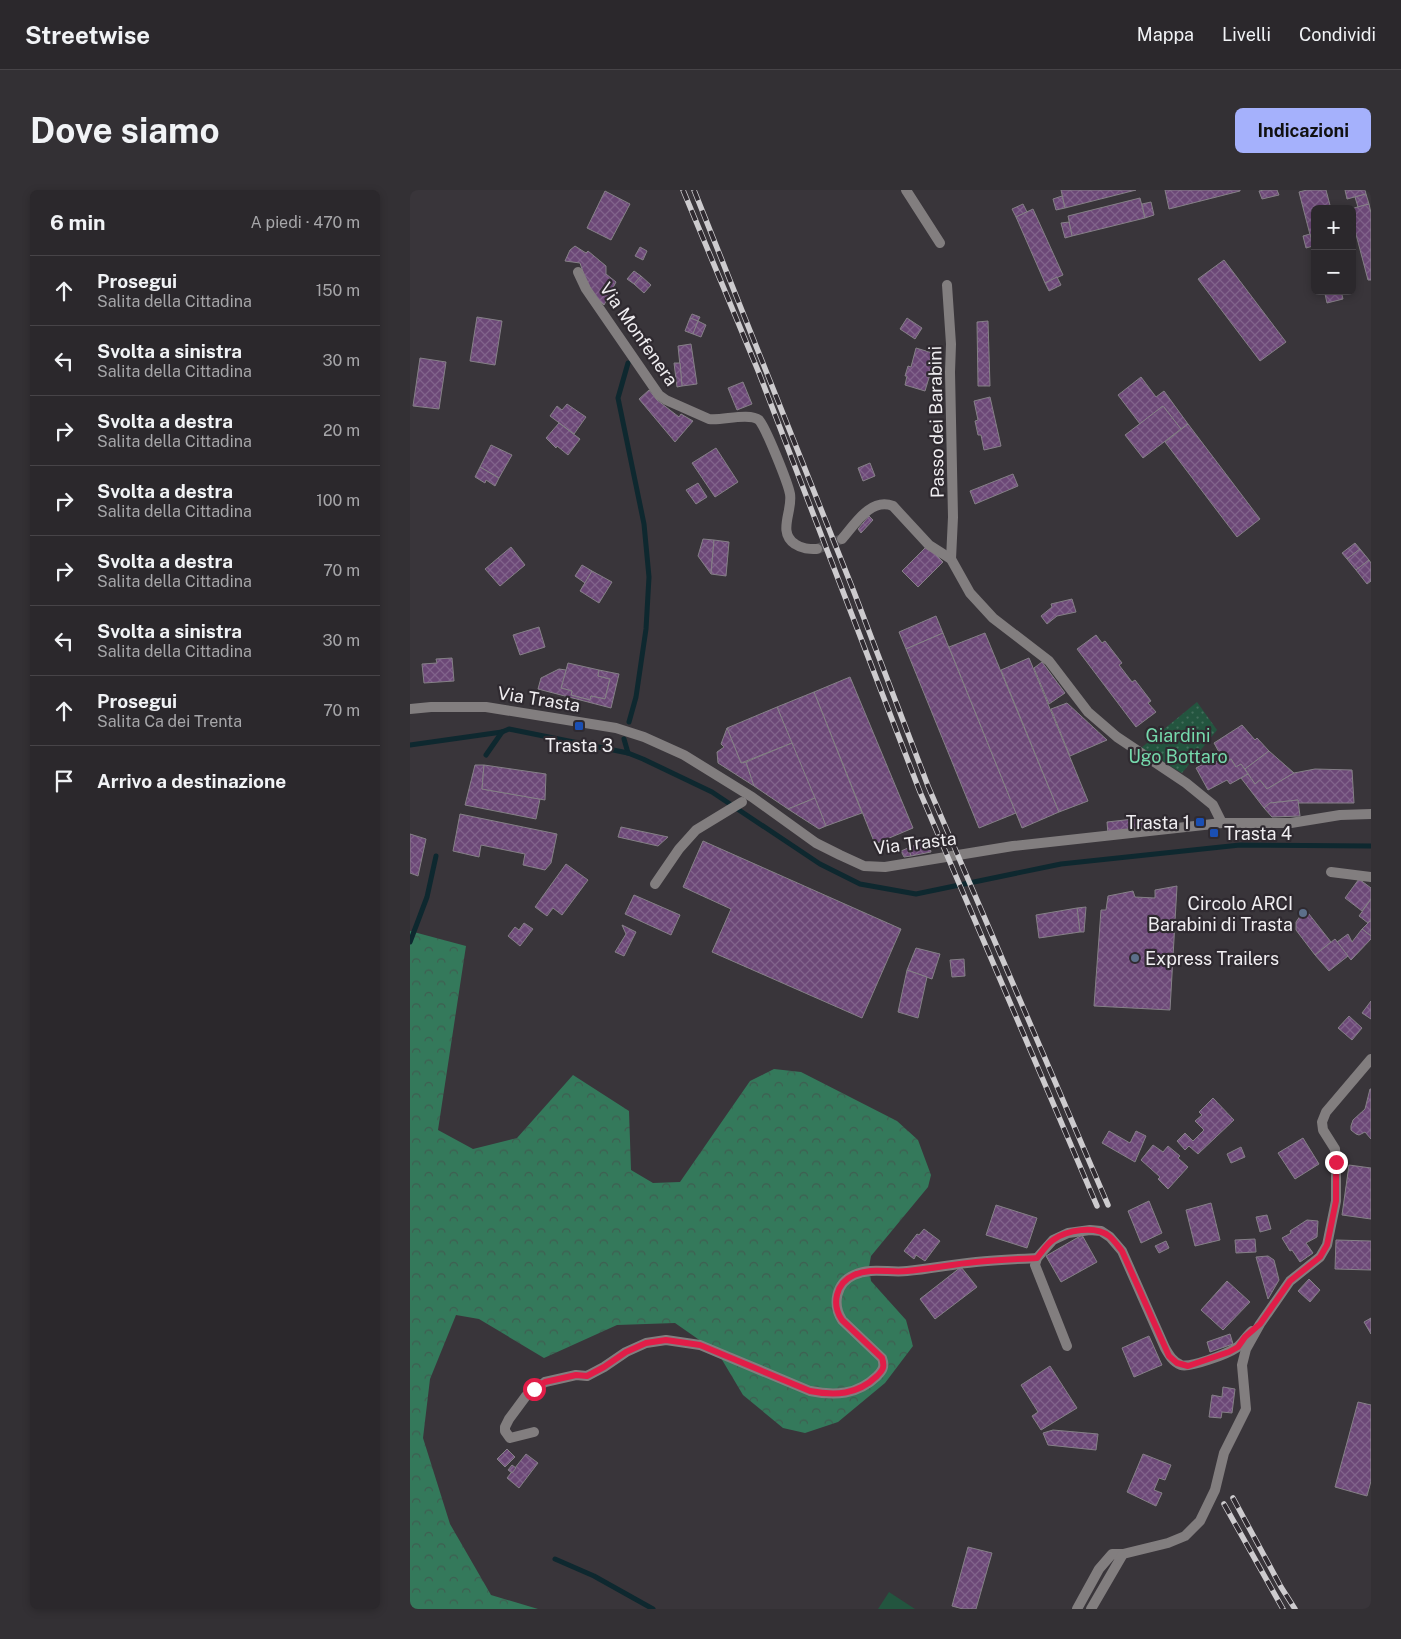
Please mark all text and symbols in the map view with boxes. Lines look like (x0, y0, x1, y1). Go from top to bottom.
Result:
text: Streetwise (25, 21, 150, 49)
text: Mappa (1137, 24, 1194, 45)
text: Livelli (1222, 24, 1271, 45)
text: Condividi (1299, 24, 1376, 45)
button: Indicazioni (1235, 108, 1371, 153)
text: Dove siamo (30, 110, 220, 151)
map controls (1311, 205, 1356, 295)
button: + (1311, 205, 1356, 250)
text: 6 min (50, 210, 106, 235)
text: A piedi · 470 m (250, 213, 360, 232)
button: − (1311, 250, 1356, 295)
text: Prosegui (97, 270, 177, 292)
icon: ahead (50, 277, 78, 305)
street label: Via Monfenera (596, 278, 682, 390)
text: 150 m (316, 281, 360, 300)
text: Salita della Cittadina (97, 292, 252, 311)
text: Svolta a sinistra (97, 340, 242, 362)
street label: Passo dei Barabini (924, 346, 948, 498)
icon: left (50, 347, 78, 375)
text: 30 m (323, 351, 360, 370)
text: Salita della Cittadina (97, 362, 252, 381)
text: Svolta a destra (97, 410, 233, 432)
icon: right (50, 417, 78, 445)
text: 20 m (323, 421, 360, 440)
text: Salita della Cittadina (97, 432, 252, 451)
text: Svolta a destra (97, 480, 233, 502)
icon: right (50, 487, 78, 515)
text: 100 m (316, 491, 360, 510)
text: Salita della Cittadina (97, 502, 252, 521)
text: Svolta a destra (97, 550, 233, 572)
icon: right (50, 557, 78, 585)
text: 70 m (323, 561, 360, 580)
text: Salita della Cittadina (97, 572, 252, 591)
text: Svolta a sinistra (97, 620, 242, 642)
icon: left (50, 627, 78, 655)
text: 30 m (323, 631, 360, 650)
text: Salita della Cittadina (97, 642, 252, 661)
street label: Via Trasta (496, 682, 582, 716)
text: Prosegui (97, 690, 177, 712)
icon: ahead (50, 697, 78, 725)
text: 70 m (323, 701, 360, 720)
text: Salita Ca dei Trenta (97, 712, 242, 731)
marker: Trasta 3 (573, 720, 585, 732)
park label: Giardini Ugo Bottaro (1128, 725, 1228, 767)
place label: Trasta 3 (545, 735, 613, 756)
icon: arrive (50, 767, 78, 795)
text: Arrivo a destinazione (97, 770, 286, 792)
place label: Trasta 1 (1126, 812, 1190, 833)
marker: Trasta 1 (1194, 816, 1206, 828)
place label: Trasta 4 (1224, 823, 1292, 844)
street label: Via Trasta (872, 827, 958, 859)
marker: Trasta 4 (1208, 827, 1220, 839)
place label: Circolo ARCI Barabini di Trasta (1148, 893, 1293, 935)
marker: Circolo ARCI Barabini di Trasta (1297, 907, 1309, 919)
place label: Express Trailers (1145, 948, 1279, 969)
marker: Express Trailers (1129, 952, 1141, 964)
route end (1325, 1151, 1348, 1174)
route start (523, 1378, 546, 1401)

